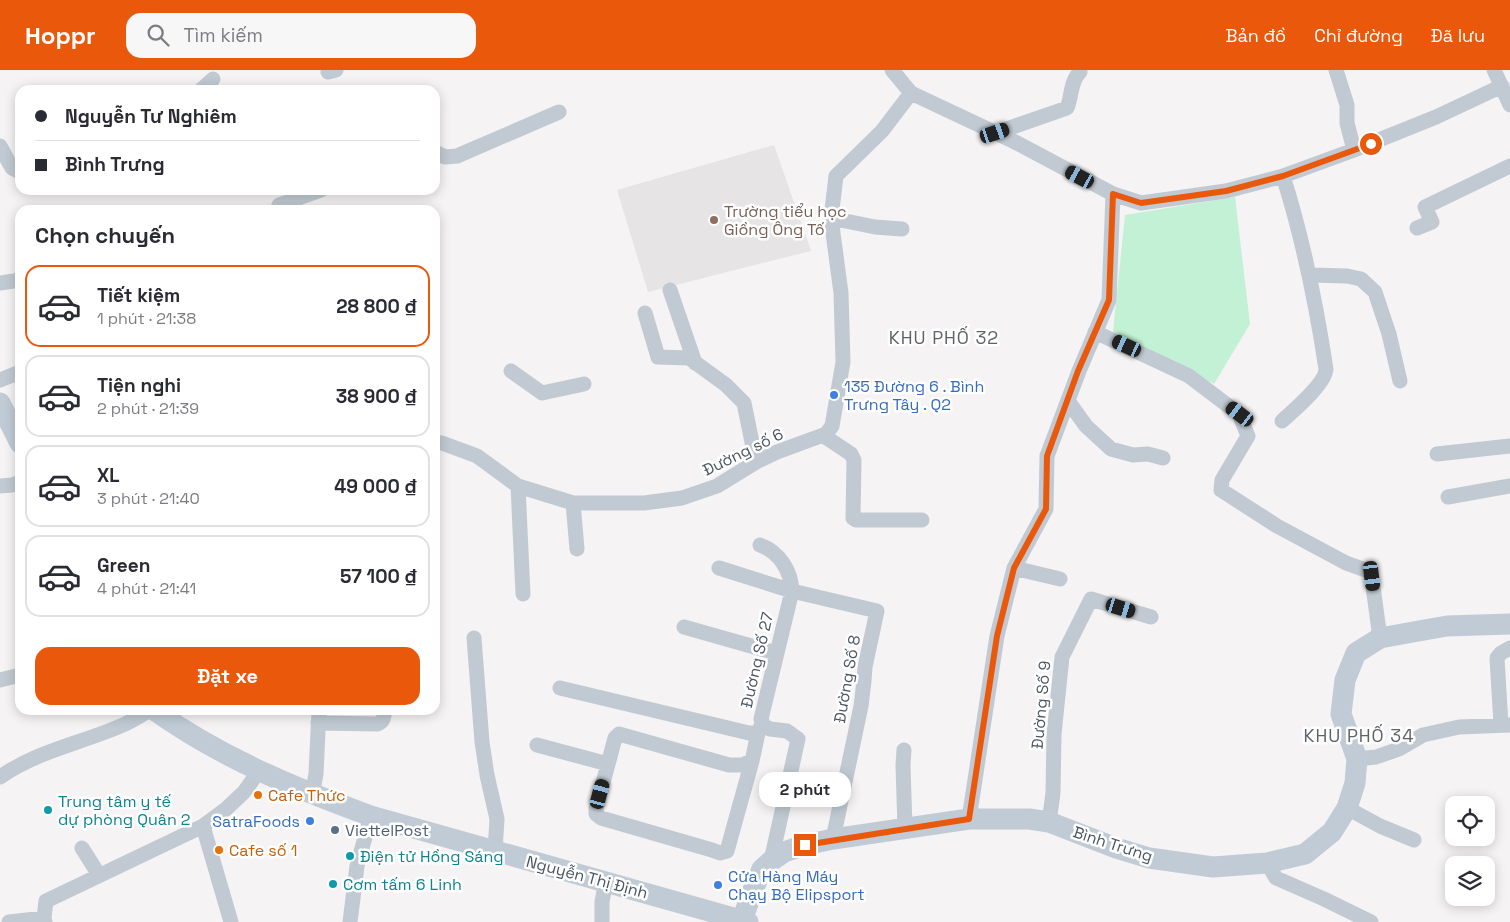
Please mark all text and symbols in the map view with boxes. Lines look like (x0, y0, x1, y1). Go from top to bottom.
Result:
search box (126, 13, 476, 58)
text: Hoppr (25, 20, 96, 51)
icon: search (144, 21, 172, 49)
text: Tìm kiếm (184, 23, 263, 48)
text: Bản đồ (1226, 24, 1286, 47)
text: Chỉ đường (1314, 24, 1403, 47)
text: Đã lưu (1431, 24, 1485, 47)
text: Nguyễn Tư Nghiêm (65, 104, 237, 129)
car (978, 121, 1011, 145)
route start (1360, 133, 1382, 155)
text: Bình Trưng (65, 152, 165, 177)
car (1063, 163, 1096, 191)
place label: Trường tiểu học Giồng Ông Tố (724, 201, 847, 240)
marker: Trường tiểu học Giồng Ông Tố (708, 214, 720, 226)
text: Chọn chuyến (35, 221, 175, 249)
text: Tiết kiệm (97, 283, 180, 308)
icon: car (37, 284, 82, 329)
text: 28 800 ₫ (336, 294, 418, 319)
text: 1 phút · 21:38 (97, 308, 196, 329)
district label: KHU PHỐ 32 (889, 326, 999, 349)
car (1110, 333, 1143, 359)
text: Tiện nghi (97, 373, 181, 398)
icon: car (37, 374, 82, 419)
place label: 135 Đường 6 . Bình Trưng Tây . Q2 (844, 376, 984, 415)
text: 38 900 ₫ (336, 384, 418, 409)
marker: 135 Đường 6 . Bình Trưng Tây . Q2 (828, 389, 840, 401)
text: 2 phút · 21:39 (97, 398, 199, 419)
car (1223, 399, 1256, 429)
street label: Đường số 6 (699, 423, 787, 481)
text: XL (97, 463, 120, 488)
icon: car (37, 464, 82, 509)
text: 49 000 ₫ (334, 474, 418, 499)
text: 3 phút · 21:40 (97, 488, 200, 509)
text: Green (97, 553, 150, 578)
icon: car (37, 554, 82, 599)
car (1362, 560, 1381, 592)
text: 57 100 ₫ (340, 564, 418, 589)
text: 4 phút · 21:41 (97, 578, 196, 599)
car (1104, 596, 1137, 620)
street label: Đường Số 27 (736, 610, 778, 710)
street label: Đường Số 8 (829, 633, 865, 725)
button: Đặt xe (35, 647, 420, 705)
street label: Đường Số 9 (1027, 660, 1055, 750)
district label: KHU PHỐ 34 (1304, 724, 1414, 747)
callout: 2 phút (759, 772, 851, 808)
car (588, 778, 611, 810)
text: 2 phút (780, 779, 830, 800)
place label: Cafe Thức (268, 785, 346, 806)
marker: Cafe Thức (252, 789, 264, 801)
place label: Trung tâm y tế dự phòng Quân 2 (58, 791, 190, 830)
map controls (1445, 796, 1495, 906)
button: locate (1445, 796, 1495, 846)
marker: Trung tâm y tế dự phòng Quân 2 (42, 804, 54, 816)
place label: SatraFoods (212, 811, 300, 832)
marker: SatraFoods (304, 815, 316, 827)
place label: ViettelPost (345, 820, 429, 841)
street label: Bình Trưng (1070, 821, 1156, 867)
marker: ViettelPost (329, 824, 341, 836)
route end (794, 834, 816, 856)
place label: Cafe số 1 (229, 840, 297, 861)
marker: Cafe số 1 (213, 844, 225, 856)
place label: Điện tử Hồng Sáng (360, 846, 504, 867)
marker: Điện tử Hồng Sáng (344, 850, 356, 862)
street label: Nguyễn Thị Định (524, 851, 650, 903)
button: layers (1445, 856, 1495, 906)
place label: Cửa Hàng Máy Chạy Bộ Elipsport (728, 866, 865, 905)
place label: Cơm tấm 6 Linh (343, 874, 462, 895)
marker: Cơm tấm 6 Linh (327, 878, 339, 890)
marker: Cửa Hàng Máy Chạy Bộ Elipsport (712, 879, 724, 891)

